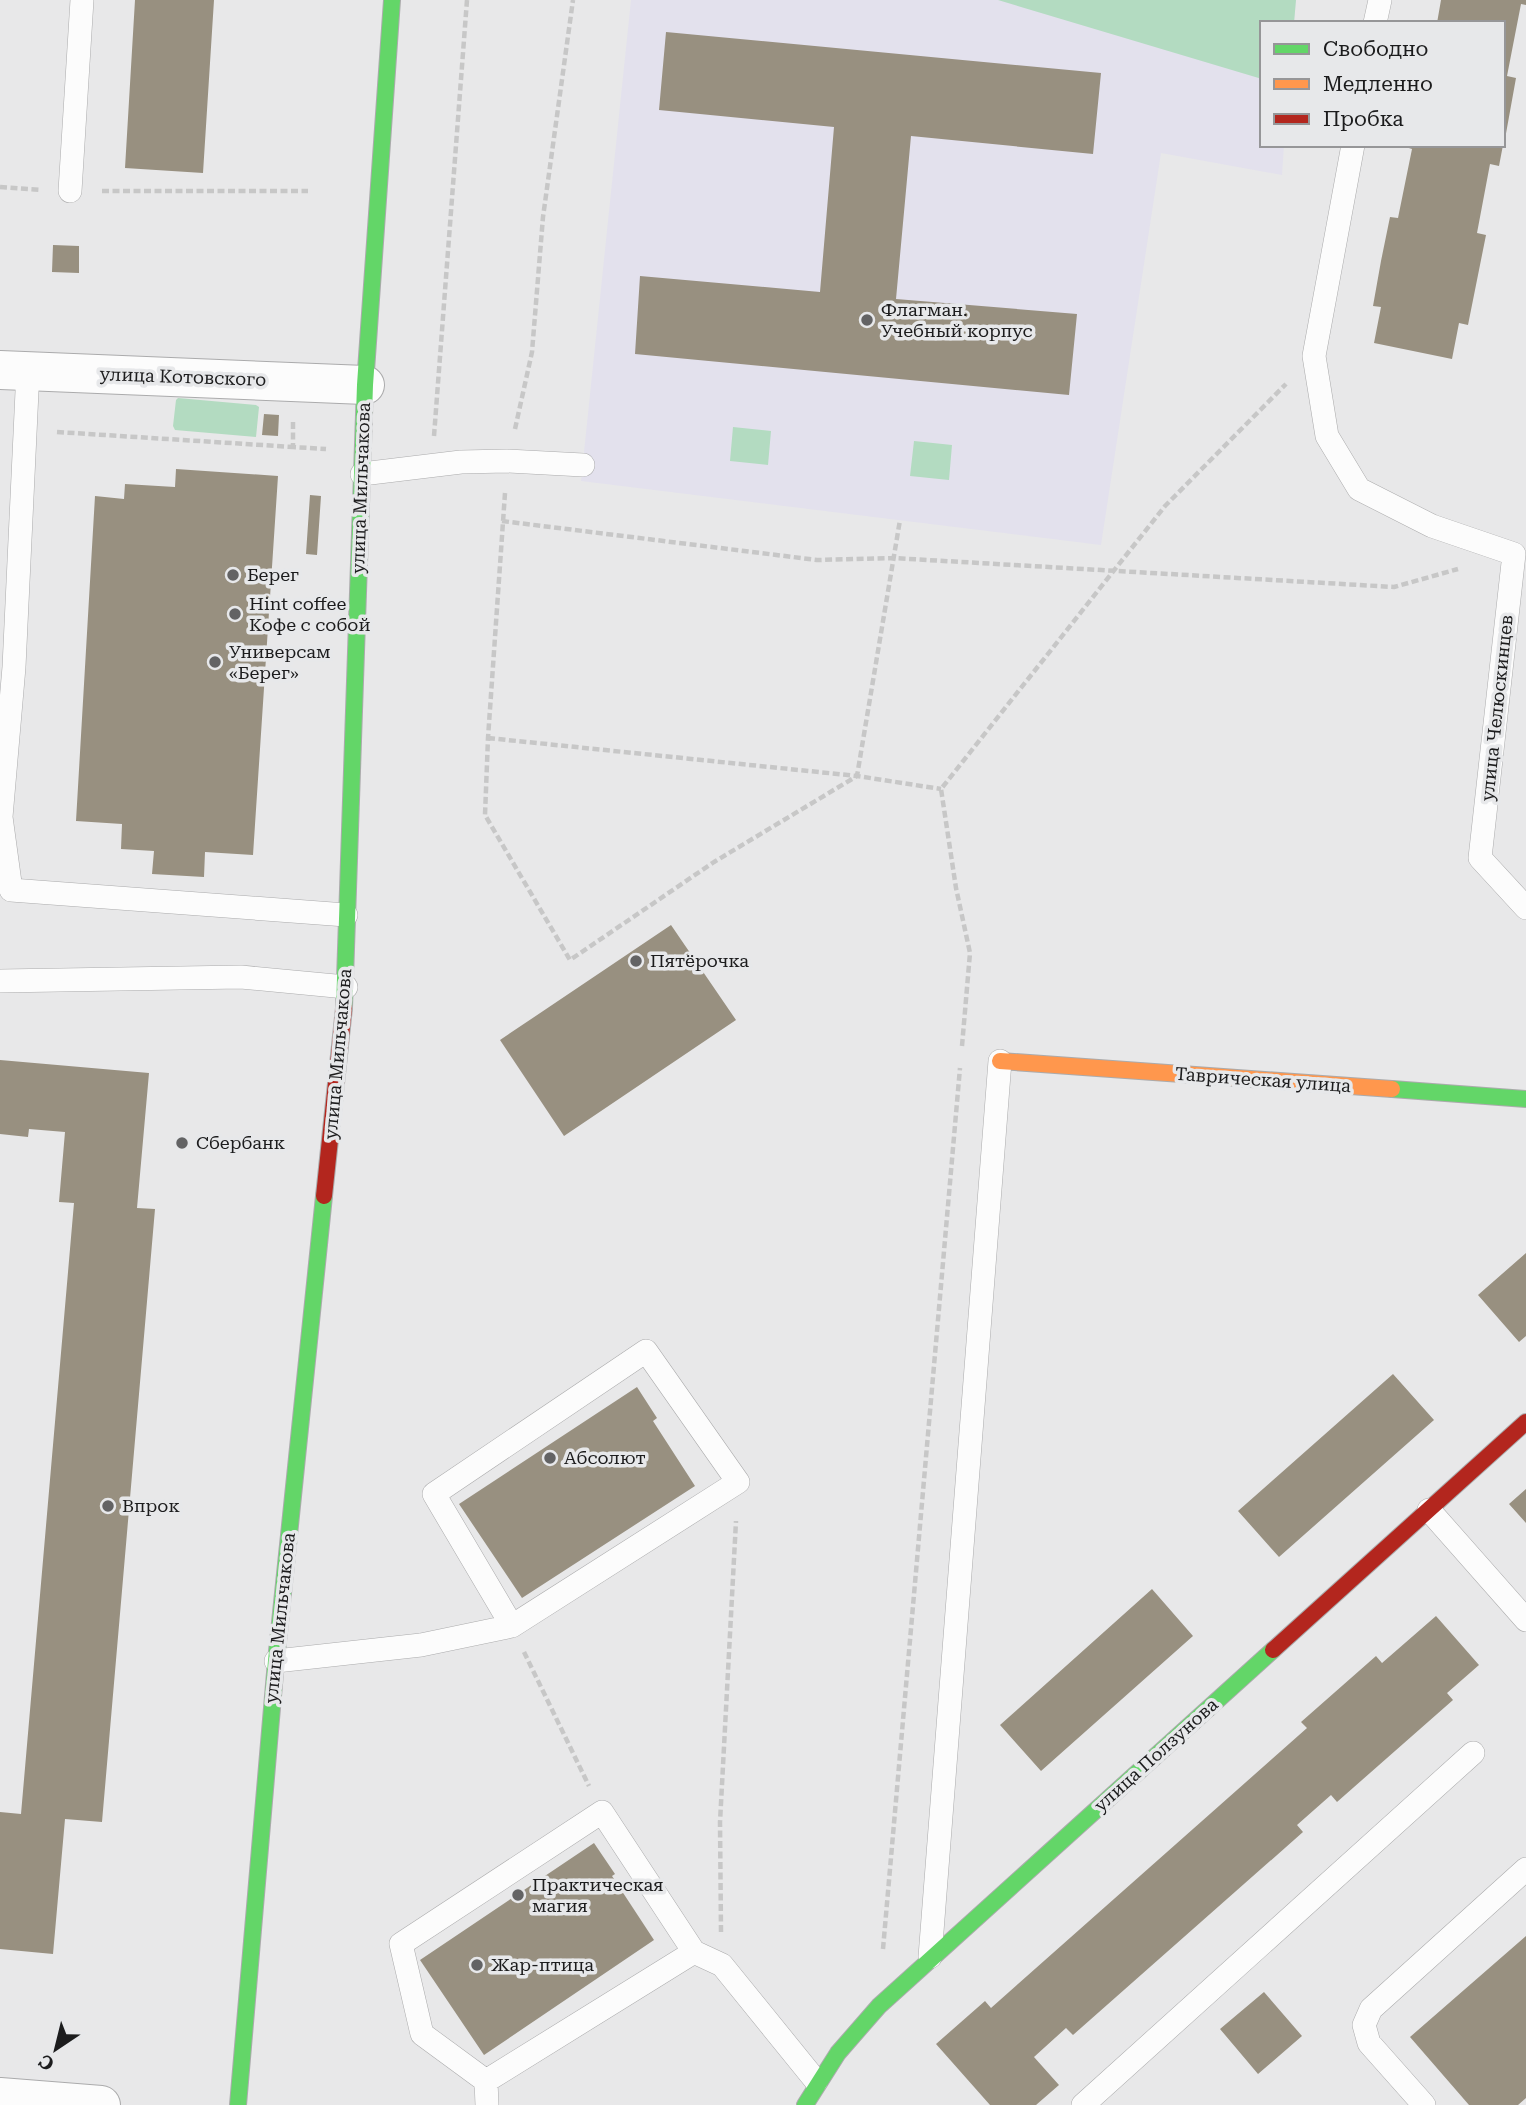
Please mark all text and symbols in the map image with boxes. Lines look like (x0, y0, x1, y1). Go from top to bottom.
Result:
legend (1260, 21, 1505, 147)
text: Свободно (1323, 37, 1429, 61)
text: Медленно (1323, 72, 1433, 96)
text: Пробка (1323, 107, 1404, 131)
place label: Флагман. Учебный корпус (881, 299, 1033, 341)
marker: Флагман. Учебный корпус (859, 312, 875, 328)
street label: улица Котовского (99, 363, 267, 390)
street label: улица Мильчакова (347, 402, 374, 574)
place label: Берег (247, 564, 299, 585)
marker: Берег (225, 567, 241, 583)
place label: Hint coffee Кофе с собой (249, 593, 370, 635)
marker: Hint coffee Кофе с собой (227, 606, 243, 622)
street label: улица Челюскинцев (1476, 614, 1517, 802)
place label: Универсам «Берег» (229, 641, 331, 683)
marker: Универсам «Берег» (207, 654, 223, 670)
place label: Пятёрочка (650, 950, 749, 971)
marker: Пятёрочка (628, 953, 644, 969)
street label: улица Мильчакова (320, 967, 355, 1140)
street label: Таврическая улица (1174, 1063, 1352, 1096)
place label: Сбербанк (196, 1132, 285, 1153)
marker: Сбербанк (174, 1135, 190, 1151)
place label: Абсолют (564, 1447, 646, 1468)
marker: Абсолют (542, 1450, 558, 1466)
place label: Впрок (122, 1495, 180, 1516)
marker: Впрок (100, 1498, 116, 1514)
street label: улица Мильчакова (260, 1531, 299, 1704)
street label: улица Ползунова (1090, 1693, 1222, 1816)
place label: Практическая магия (532, 1874, 664, 1916)
marker: Практическая магия (510, 1887, 526, 1903)
place label: Жар-птица (491, 1954, 594, 1975)
marker: Жар-птица (469, 1957, 485, 1973)
north arrow (21, 2014, 91, 2084)
text: С (34, 2049, 59, 2076)

